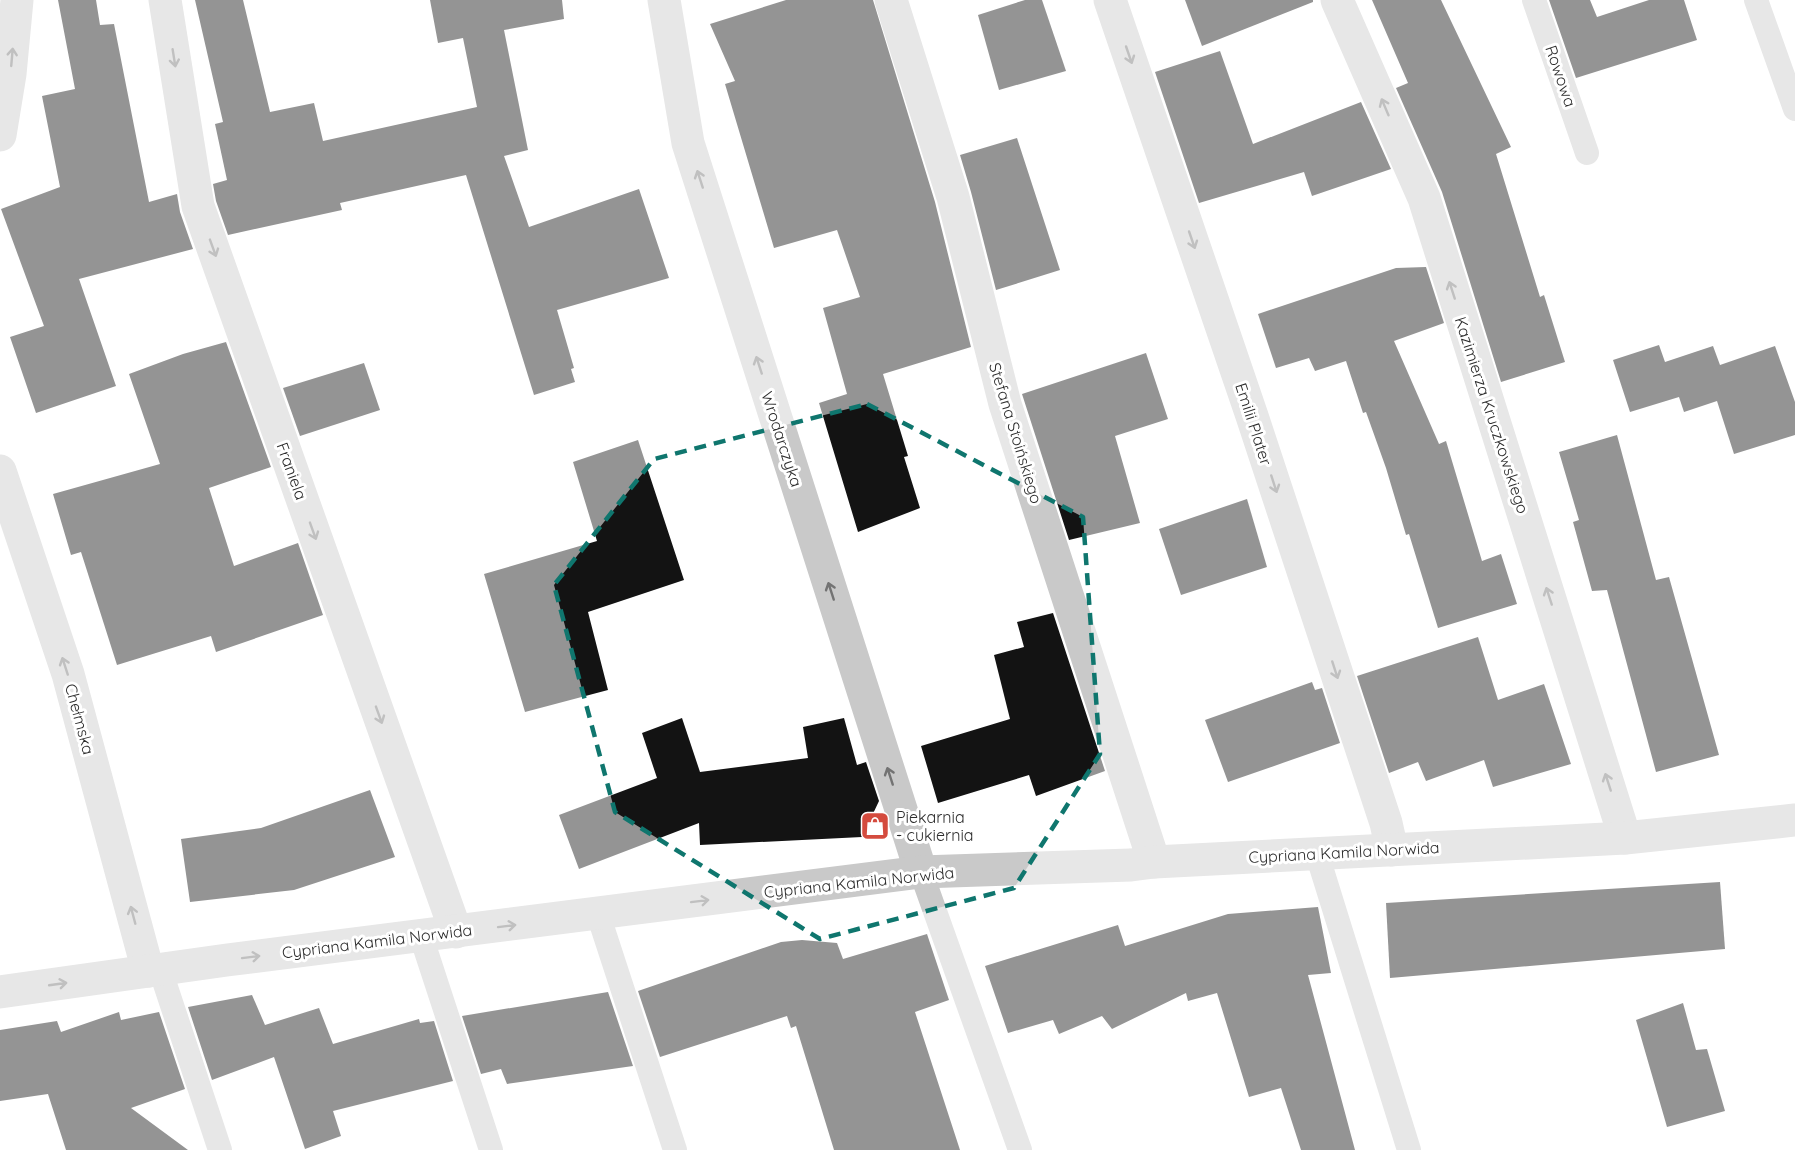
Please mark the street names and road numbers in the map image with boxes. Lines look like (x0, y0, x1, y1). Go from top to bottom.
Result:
street label: Rowowa (1541, 43, 1581, 109)
street label: Kazimierza Kruczkowskiego (1451, 314, 1533, 516)
street label: Stefana Stoińskiego (985, 360, 1047, 506)
street label: Emilii Plater (1231, 380, 1277, 468)
street label: Wrodarczyka (757, 389, 807, 489)
street label: Franiela (272, 440, 312, 502)
street label: Chełmska (61, 681, 99, 757)
street label: Cypriana Kamila Norwida (1248, 837, 1440, 867)
street label: Cypriana Kamila Norwida (763, 862, 955, 902)
street label: Cypriana Kamila Norwida (281, 919, 473, 963)

